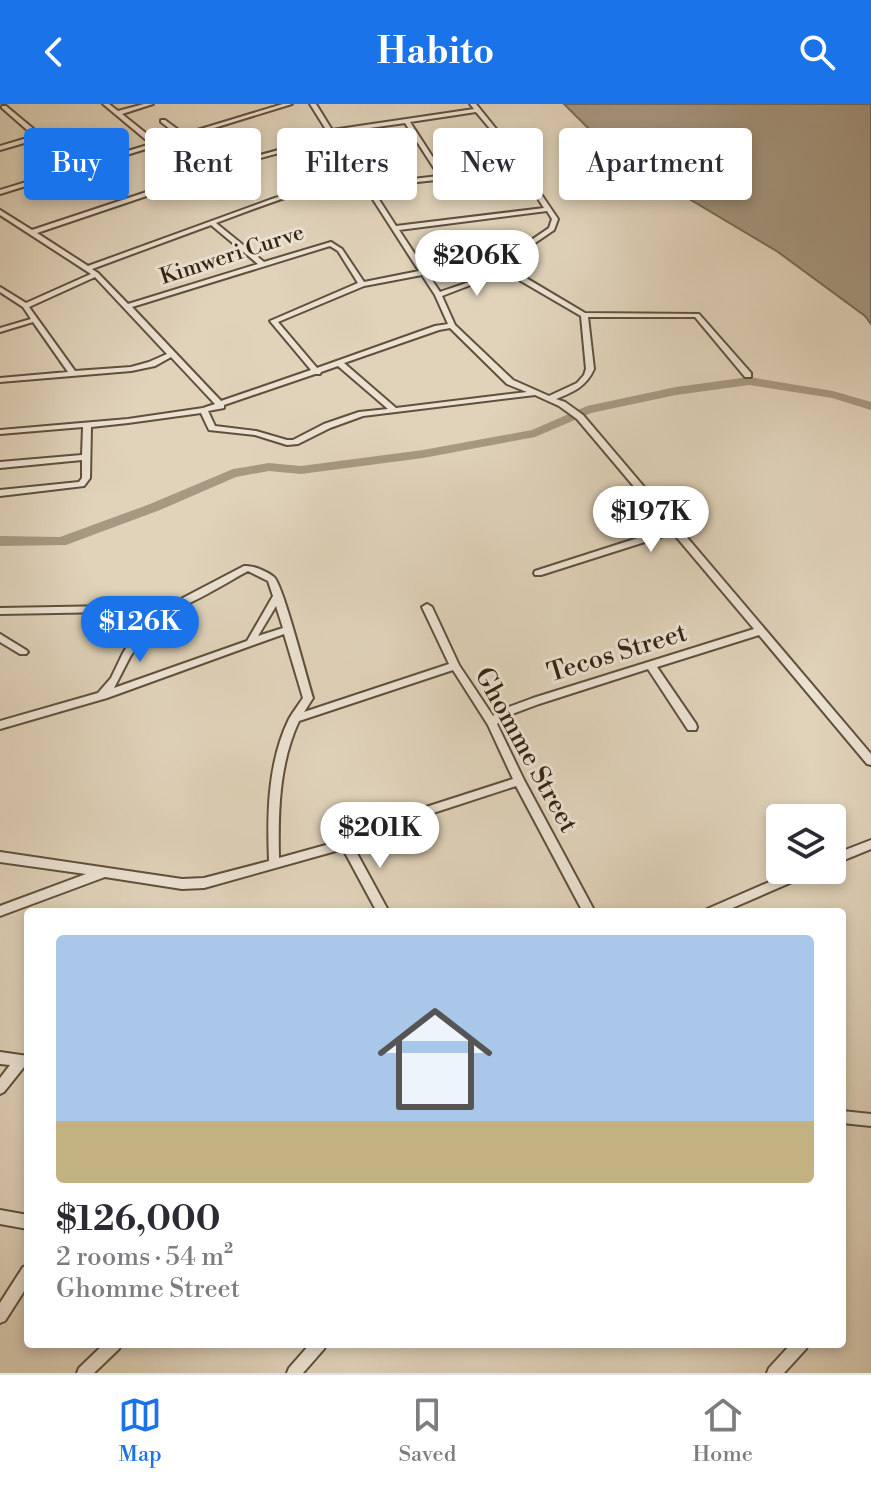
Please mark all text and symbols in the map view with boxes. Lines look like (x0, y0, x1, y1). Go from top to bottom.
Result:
icon: back (32, 30, 76, 74)
text: Habito (377, 30, 494, 75)
icon: search (795, 30, 839, 74)
chip: Buy (24, 128, 129, 200)
chip: Rent (145, 128, 261, 200)
chip: Filters (277, 128, 417, 200)
chip: New (433, 128, 543, 200)
chip: Apartment (559, 128, 752, 200)
street label: Kimweri Curve (156, 219, 308, 291)
pin: $206K (421, 230, 533, 298)
text: $206K (433, 240, 521, 272)
pin: $197K (595, 486, 707, 554)
text: $197K (611, 496, 691, 528)
pin: $126K (84, 596, 196, 664)
text: $126K (99, 606, 181, 638)
street label: Tecos Street (543, 617, 691, 689)
street label: Ghomme Street (467, 662, 585, 838)
pin: $201K (324, 802, 436, 870)
map controls (766, 804, 846, 884)
button: layers (766, 804, 846, 884)
text: $201K (338, 812, 422, 844)
icon: home (363, 987, 507, 1131)
text: $126,000 (56, 1199, 221, 1241)
text: 2 rooms · 54 m² (56, 1241, 233, 1273)
text: Ghomme Street (56, 1273, 240, 1305)
tab: Map (118, 1393, 162, 1468)
tab: Saved (398, 1393, 456, 1468)
tab: Home (692, 1393, 753, 1468)

